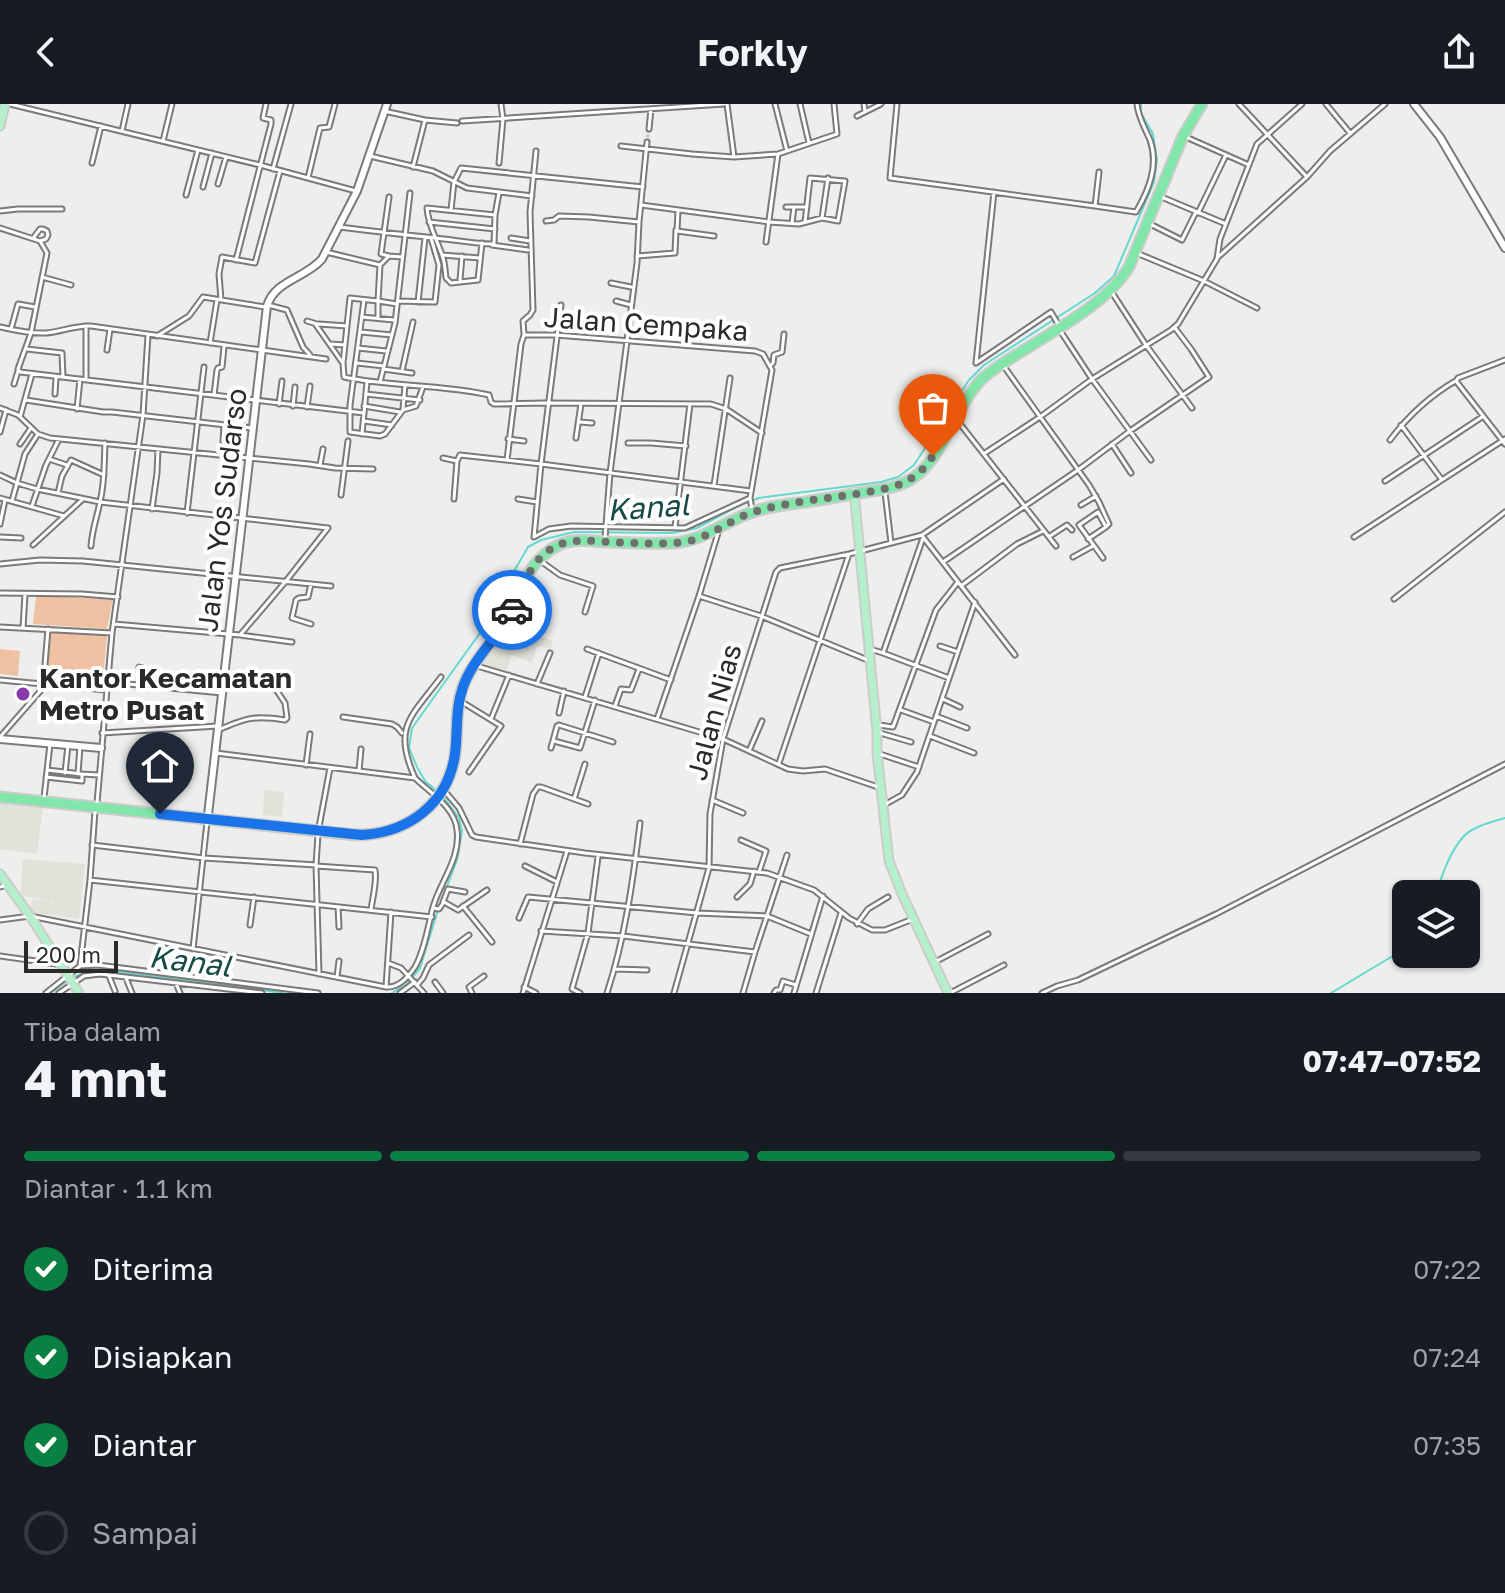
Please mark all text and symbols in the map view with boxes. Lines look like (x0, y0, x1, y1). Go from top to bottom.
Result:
icon: back (24, 30, 68, 74)
icon: share (1437, 30, 1481, 74)
text: Forkly (697, 31, 808, 74)
street label: Jalan Cempaka (543, 300, 749, 347)
pin (899, 374, 967, 456)
street label: Jalan Yos Sudarso (190, 386, 253, 634)
icon: bag (911, 386, 955, 430)
water label: Kanal (606, 486, 692, 528)
courier (472, 570, 552, 650)
icon: car (490, 588, 534, 632)
street label: Jalan Nias (679, 640, 748, 784)
place label: Kantor Kecamatan Metro Pusat (39, 661, 292, 726)
marker: Kantor Kecamatan Metro Pusat (14, 685, 32, 703)
pin (126, 732, 194, 814)
icon: home (138, 744, 182, 788)
map controls (1392, 880, 1480, 968)
button: layers (1392, 880, 1480, 968)
scale bar (24, 937, 118, 973)
water label: Kanal (147, 938, 235, 984)
text: 200 m (36, 941, 101, 968)
text: Tiba dalam (24, 1016, 161, 1047)
text: 07:47–07:52 (1303, 1043, 1481, 1079)
text: 4 mnt (24, 1046, 167, 1108)
text: Diantar · 1.1 km (24, 1173, 213, 1204)
icon: check (24, 1247, 68, 1291)
text: Diterima (92, 1251, 214, 1287)
text: 07:22 (1413, 1254, 1481, 1285)
icon: check (24, 1335, 68, 1379)
text: Disiapkan (92, 1339, 232, 1375)
text: 07:24 (1412, 1342, 1481, 1373)
icon: check (24, 1423, 68, 1467)
text: Diantar (92, 1427, 197, 1463)
text: 07:35 (1413, 1430, 1481, 1461)
text: Sampai (92, 1515, 198, 1551)

